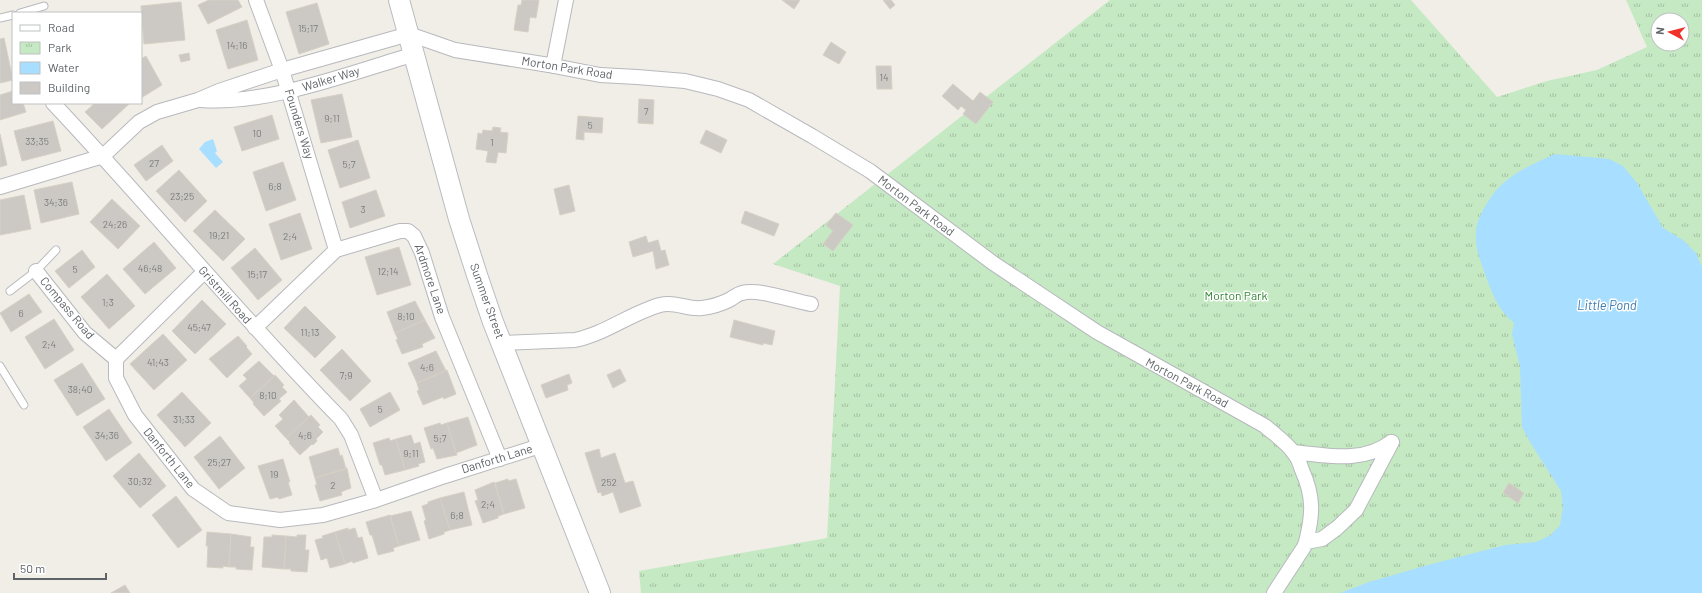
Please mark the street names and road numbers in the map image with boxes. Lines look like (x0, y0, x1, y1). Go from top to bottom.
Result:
street label: Morton Park Road (521, 53, 614, 81)
street label: Walker Way (300, 63, 362, 93)
street label: Founders Way (283, 87, 317, 161)
street label: Morton Park Road (876, 172, 957, 238)
street label: Ardmore Lane (412, 242, 450, 316)
street label: Summer Street (468, 261, 508, 340)
street label: Gristmill Road (196, 263, 255, 326)
street label: Compass Road (38, 273, 98, 341)
street label: Morton Park Road (1144, 354, 1231, 410)
street label: Danforth Lane (141, 424, 198, 490)
street label: Danforth Lane (459, 441, 534, 476)

